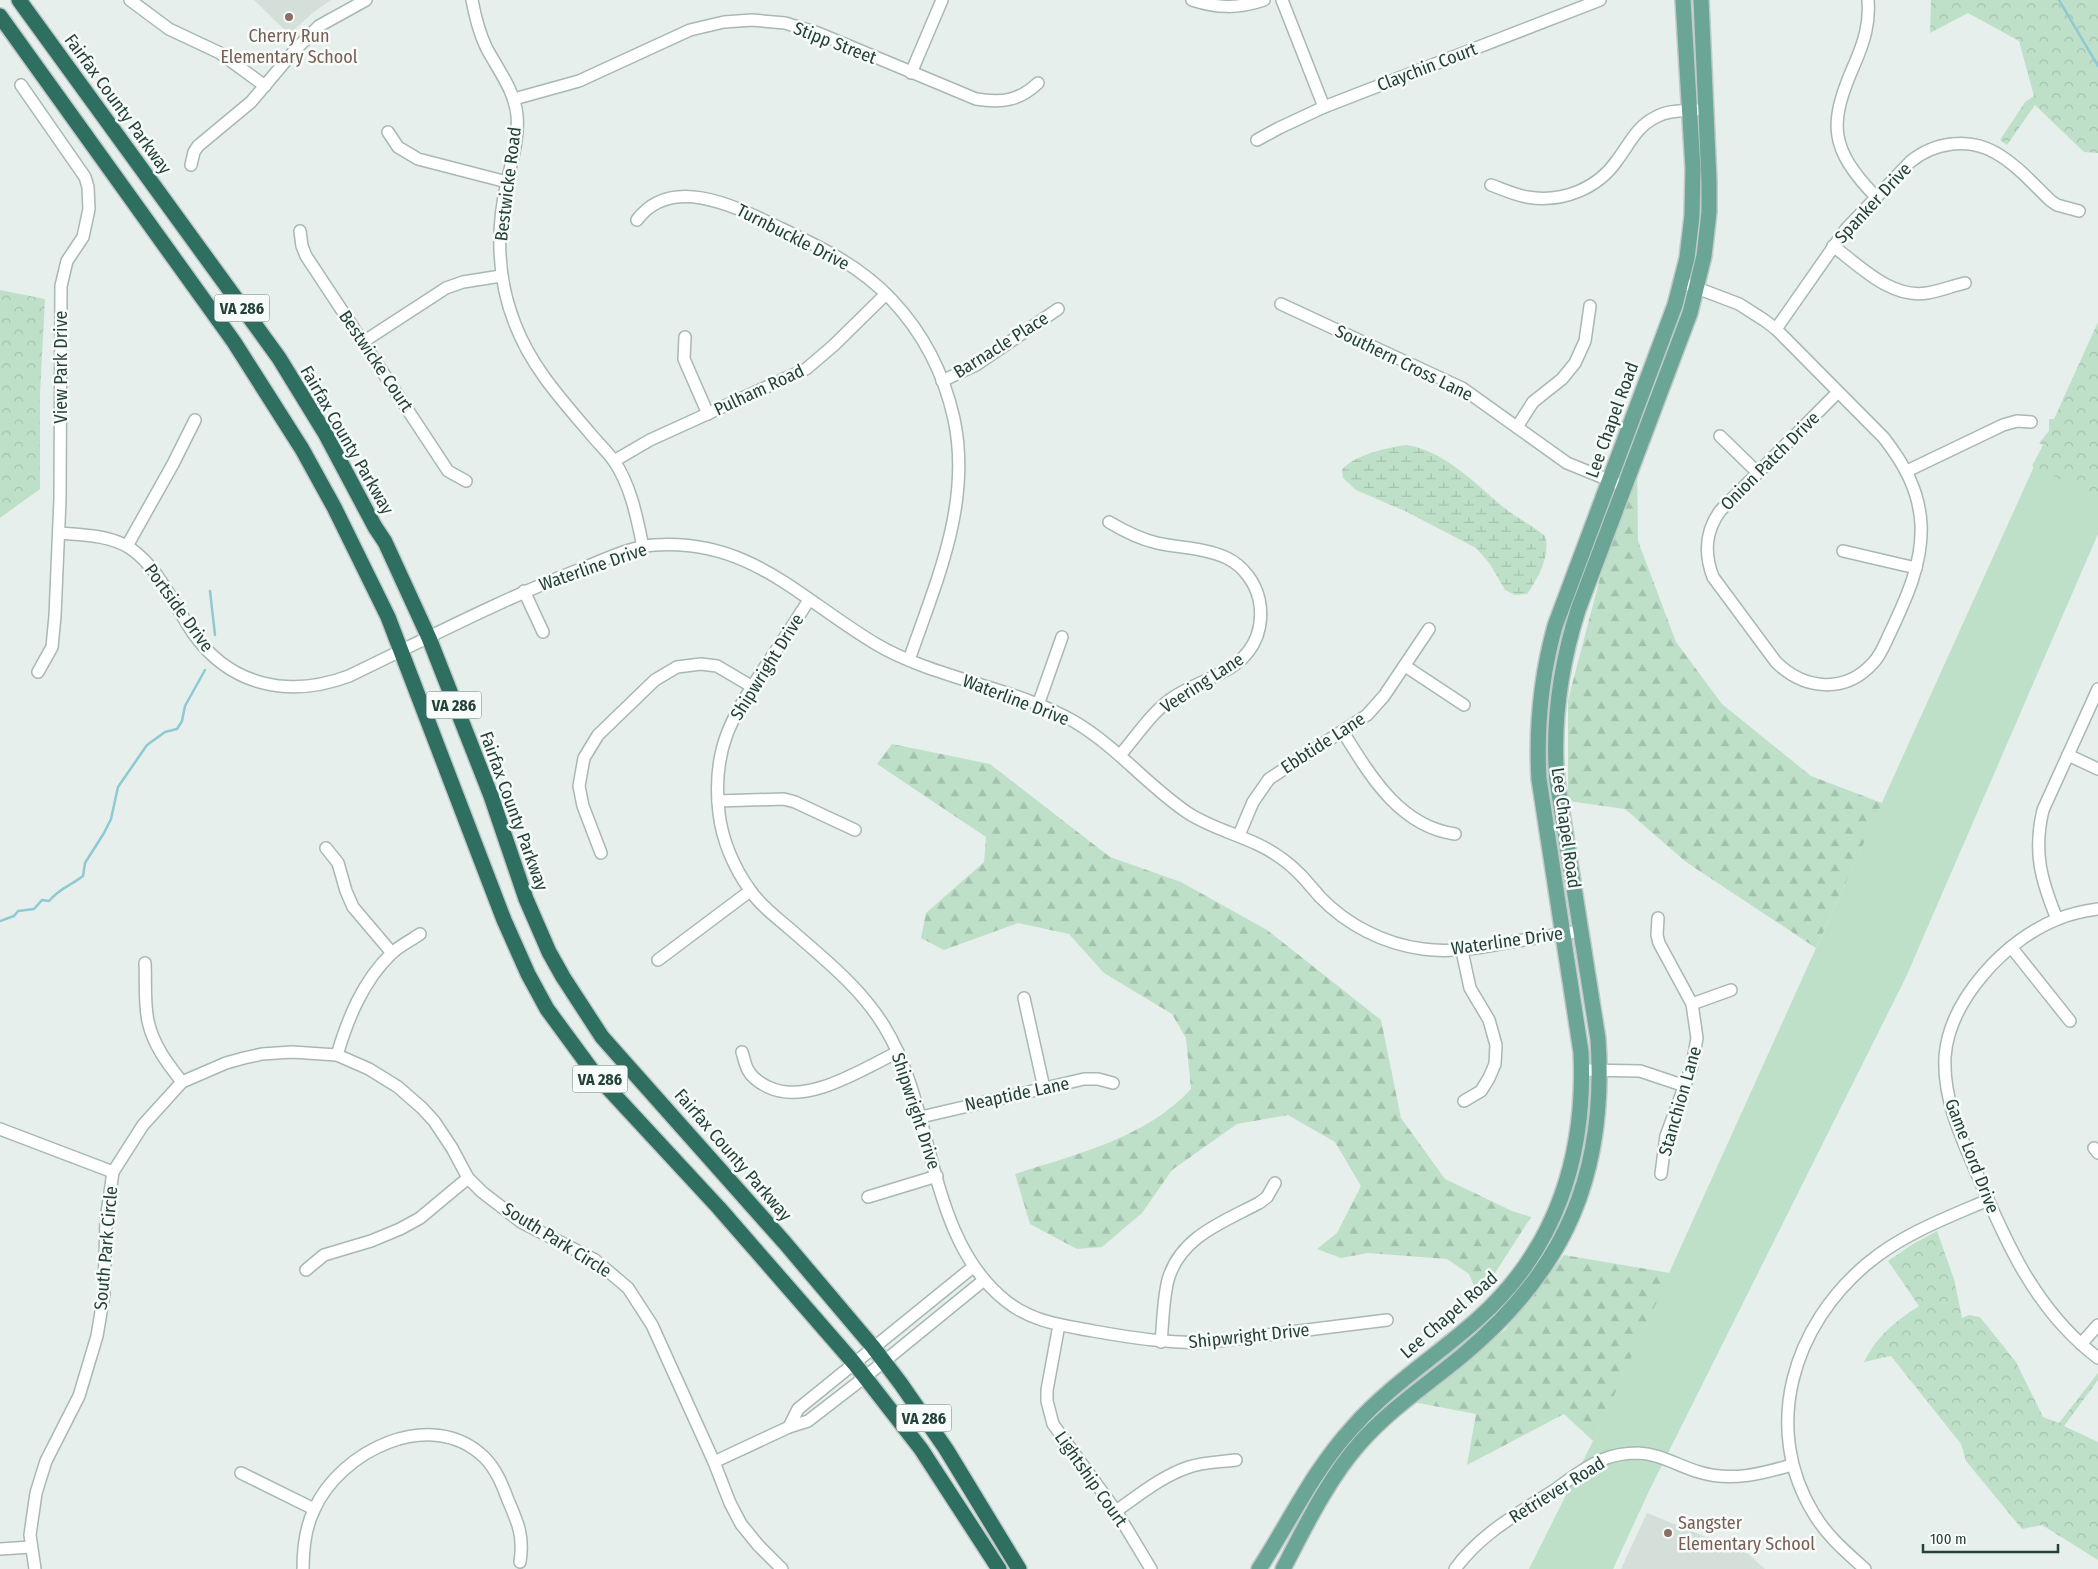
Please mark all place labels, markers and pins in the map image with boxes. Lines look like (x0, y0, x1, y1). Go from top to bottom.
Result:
marker: Cherry Run Elementary School (283, 11, 295, 23)
place label: Cherry Run Elementary School (220, 25, 358, 68)
place label: Sangster Elementary School (1678, 1512, 1815, 1555)
marker: Sangster Elementary School (1662, 1527, 1674, 1539)

